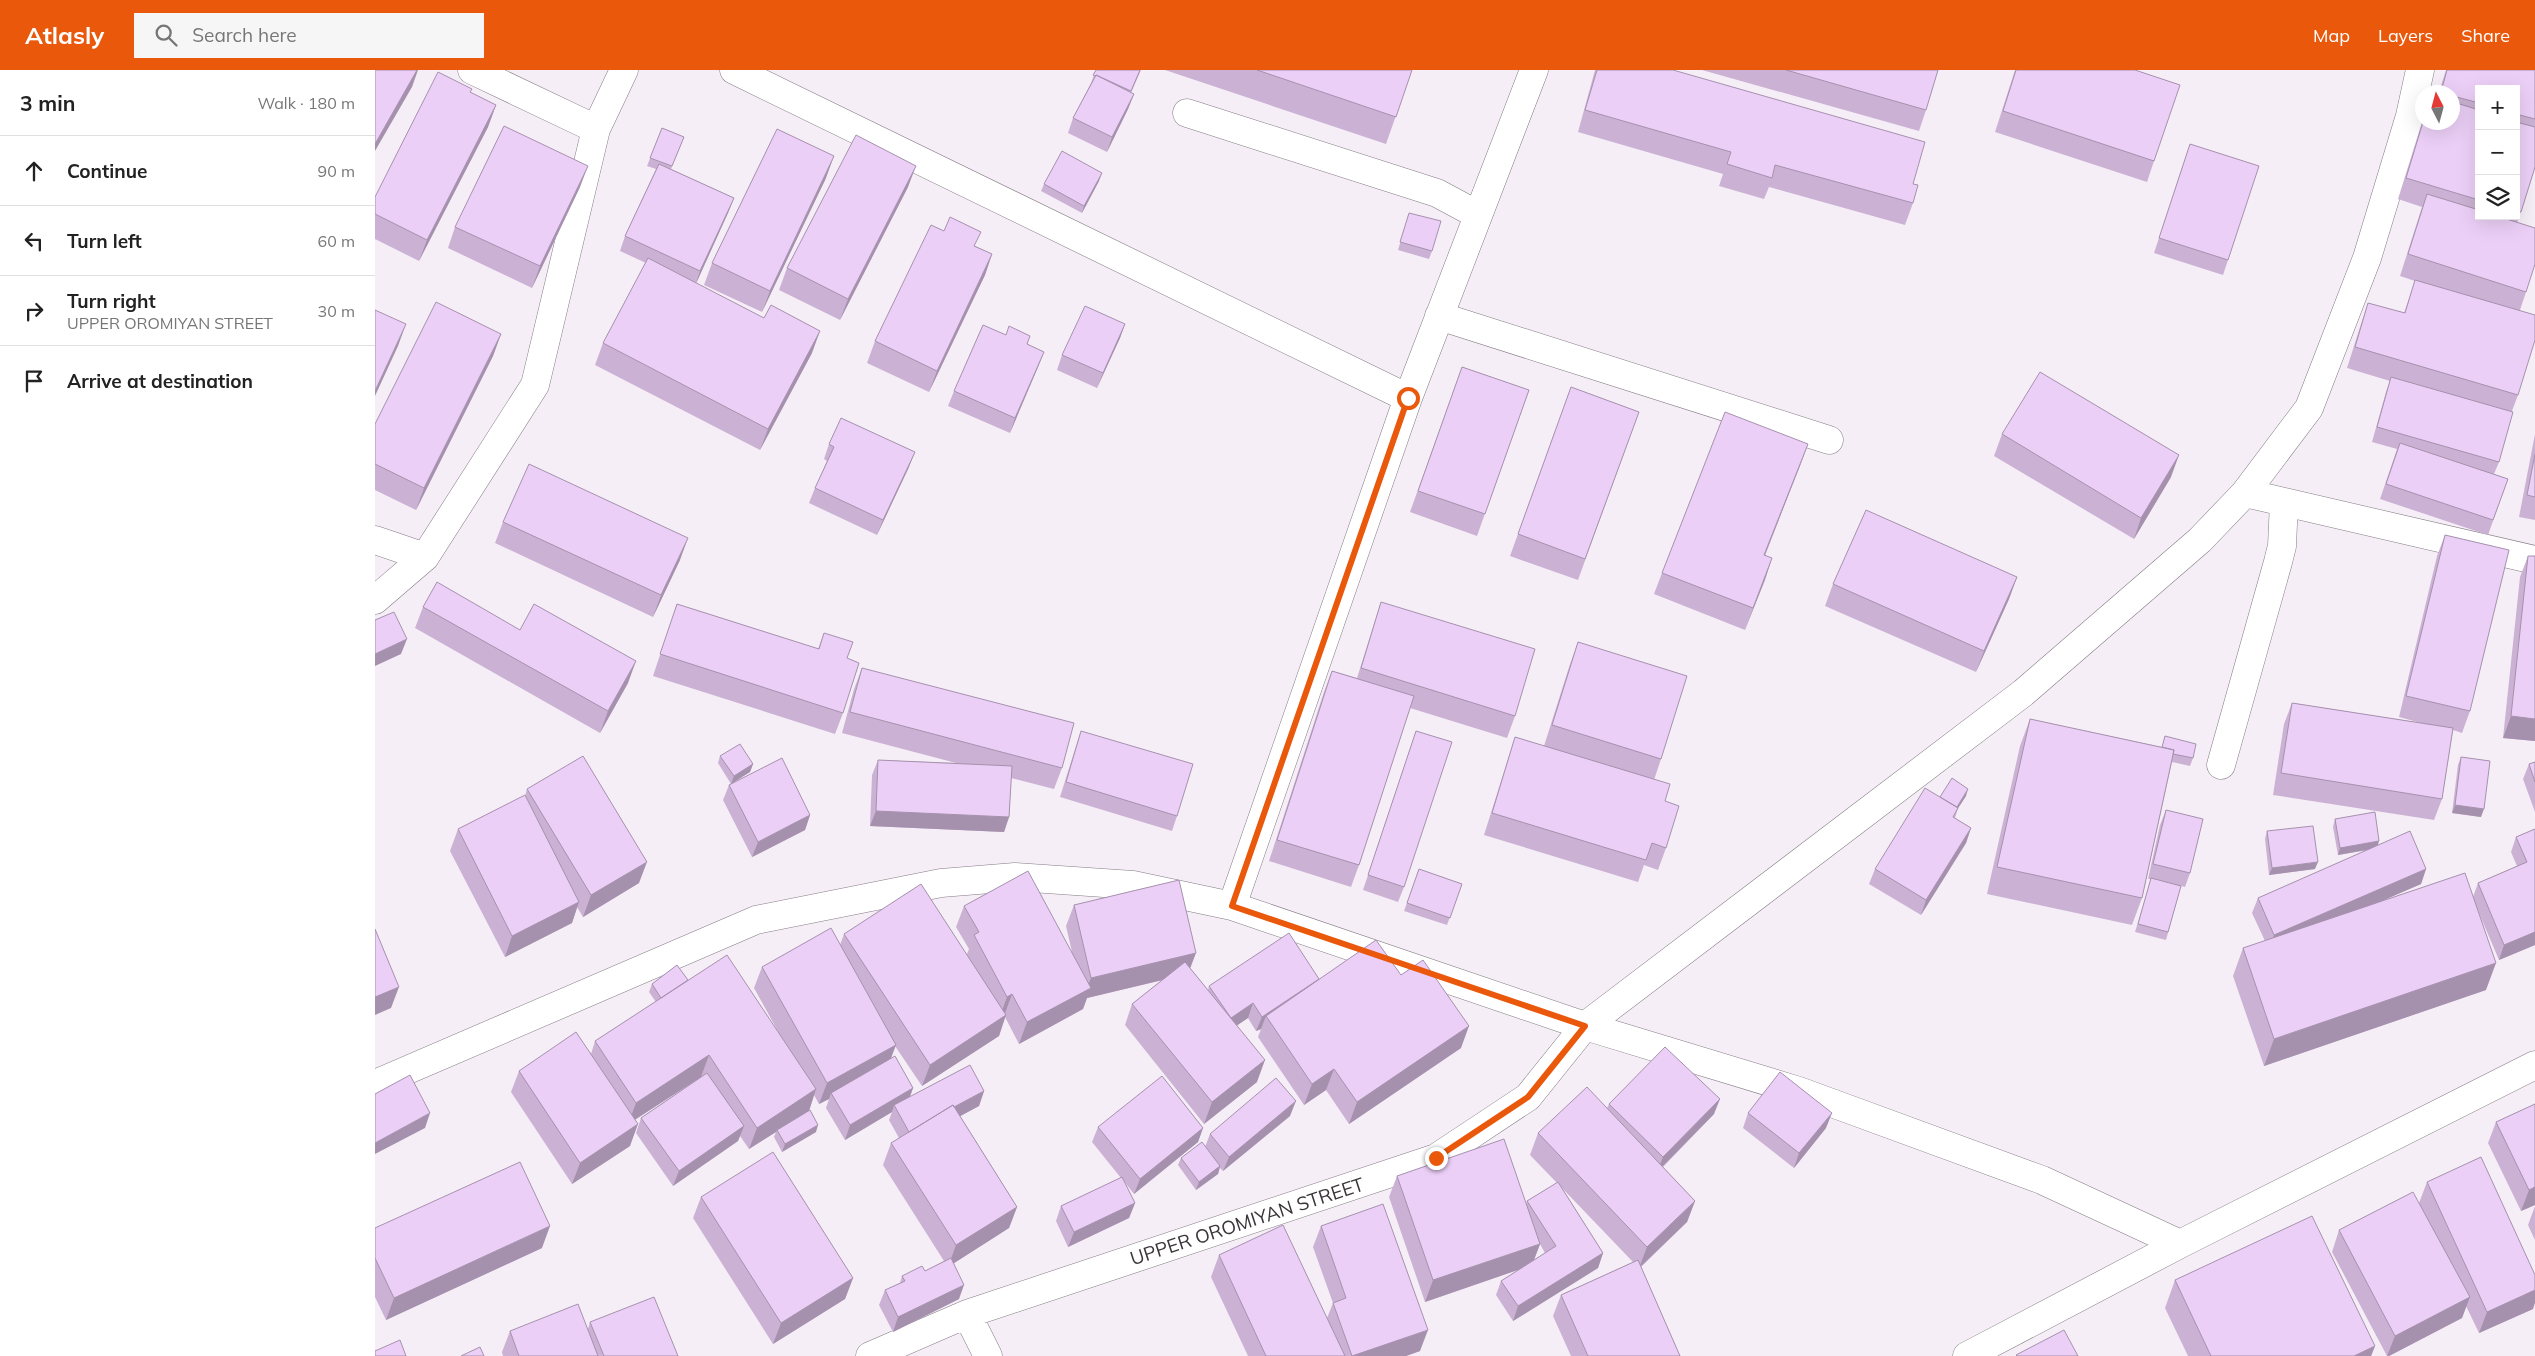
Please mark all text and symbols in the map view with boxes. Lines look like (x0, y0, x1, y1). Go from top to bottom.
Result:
search box (134, 13, 484, 58)
text: Atlasly (25, 20, 104, 50)
icon: search (152, 21, 180, 49)
text: Search here (192, 23, 297, 47)
text: Map (2313, 24, 2350, 47)
text: Layers (2378, 24, 2433, 47)
text: Share (2461, 24, 2510, 47)
north arrow (2415, 85, 2460, 130)
map controls (2475, 85, 2520, 220)
button: + (2475, 85, 2520, 130)
text: 3 min (20, 90, 75, 116)
text: Walk · 180 m (257, 93, 355, 113)
button: − (2475, 130, 2520, 175)
icon: ahead (20, 157, 48, 185)
text: Continue (67, 159, 147, 183)
text: 90 m (318, 161, 355, 181)
button: layers (2475, 175, 2520, 220)
icon: left (20, 227, 48, 255)
text: Turn left (67, 229, 142, 253)
text: 60 m (318, 231, 355, 251)
text: Turn right (67, 289, 156, 313)
icon: right (20, 297, 48, 325)
text: 30 m (318, 301, 355, 321)
text: UPPER OROMIYAN STREET (67, 313, 273, 333)
icon: arrive (20, 367, 48, 395)
text: Arrive at destination (67, 369, 253, 393)
route start (1397, 387, 1420, 410)
route end (1425, 1147, 1448, 1170)
street label: UPPER OROMIYAN STREET (1127, 1172, 1368, 1270)

